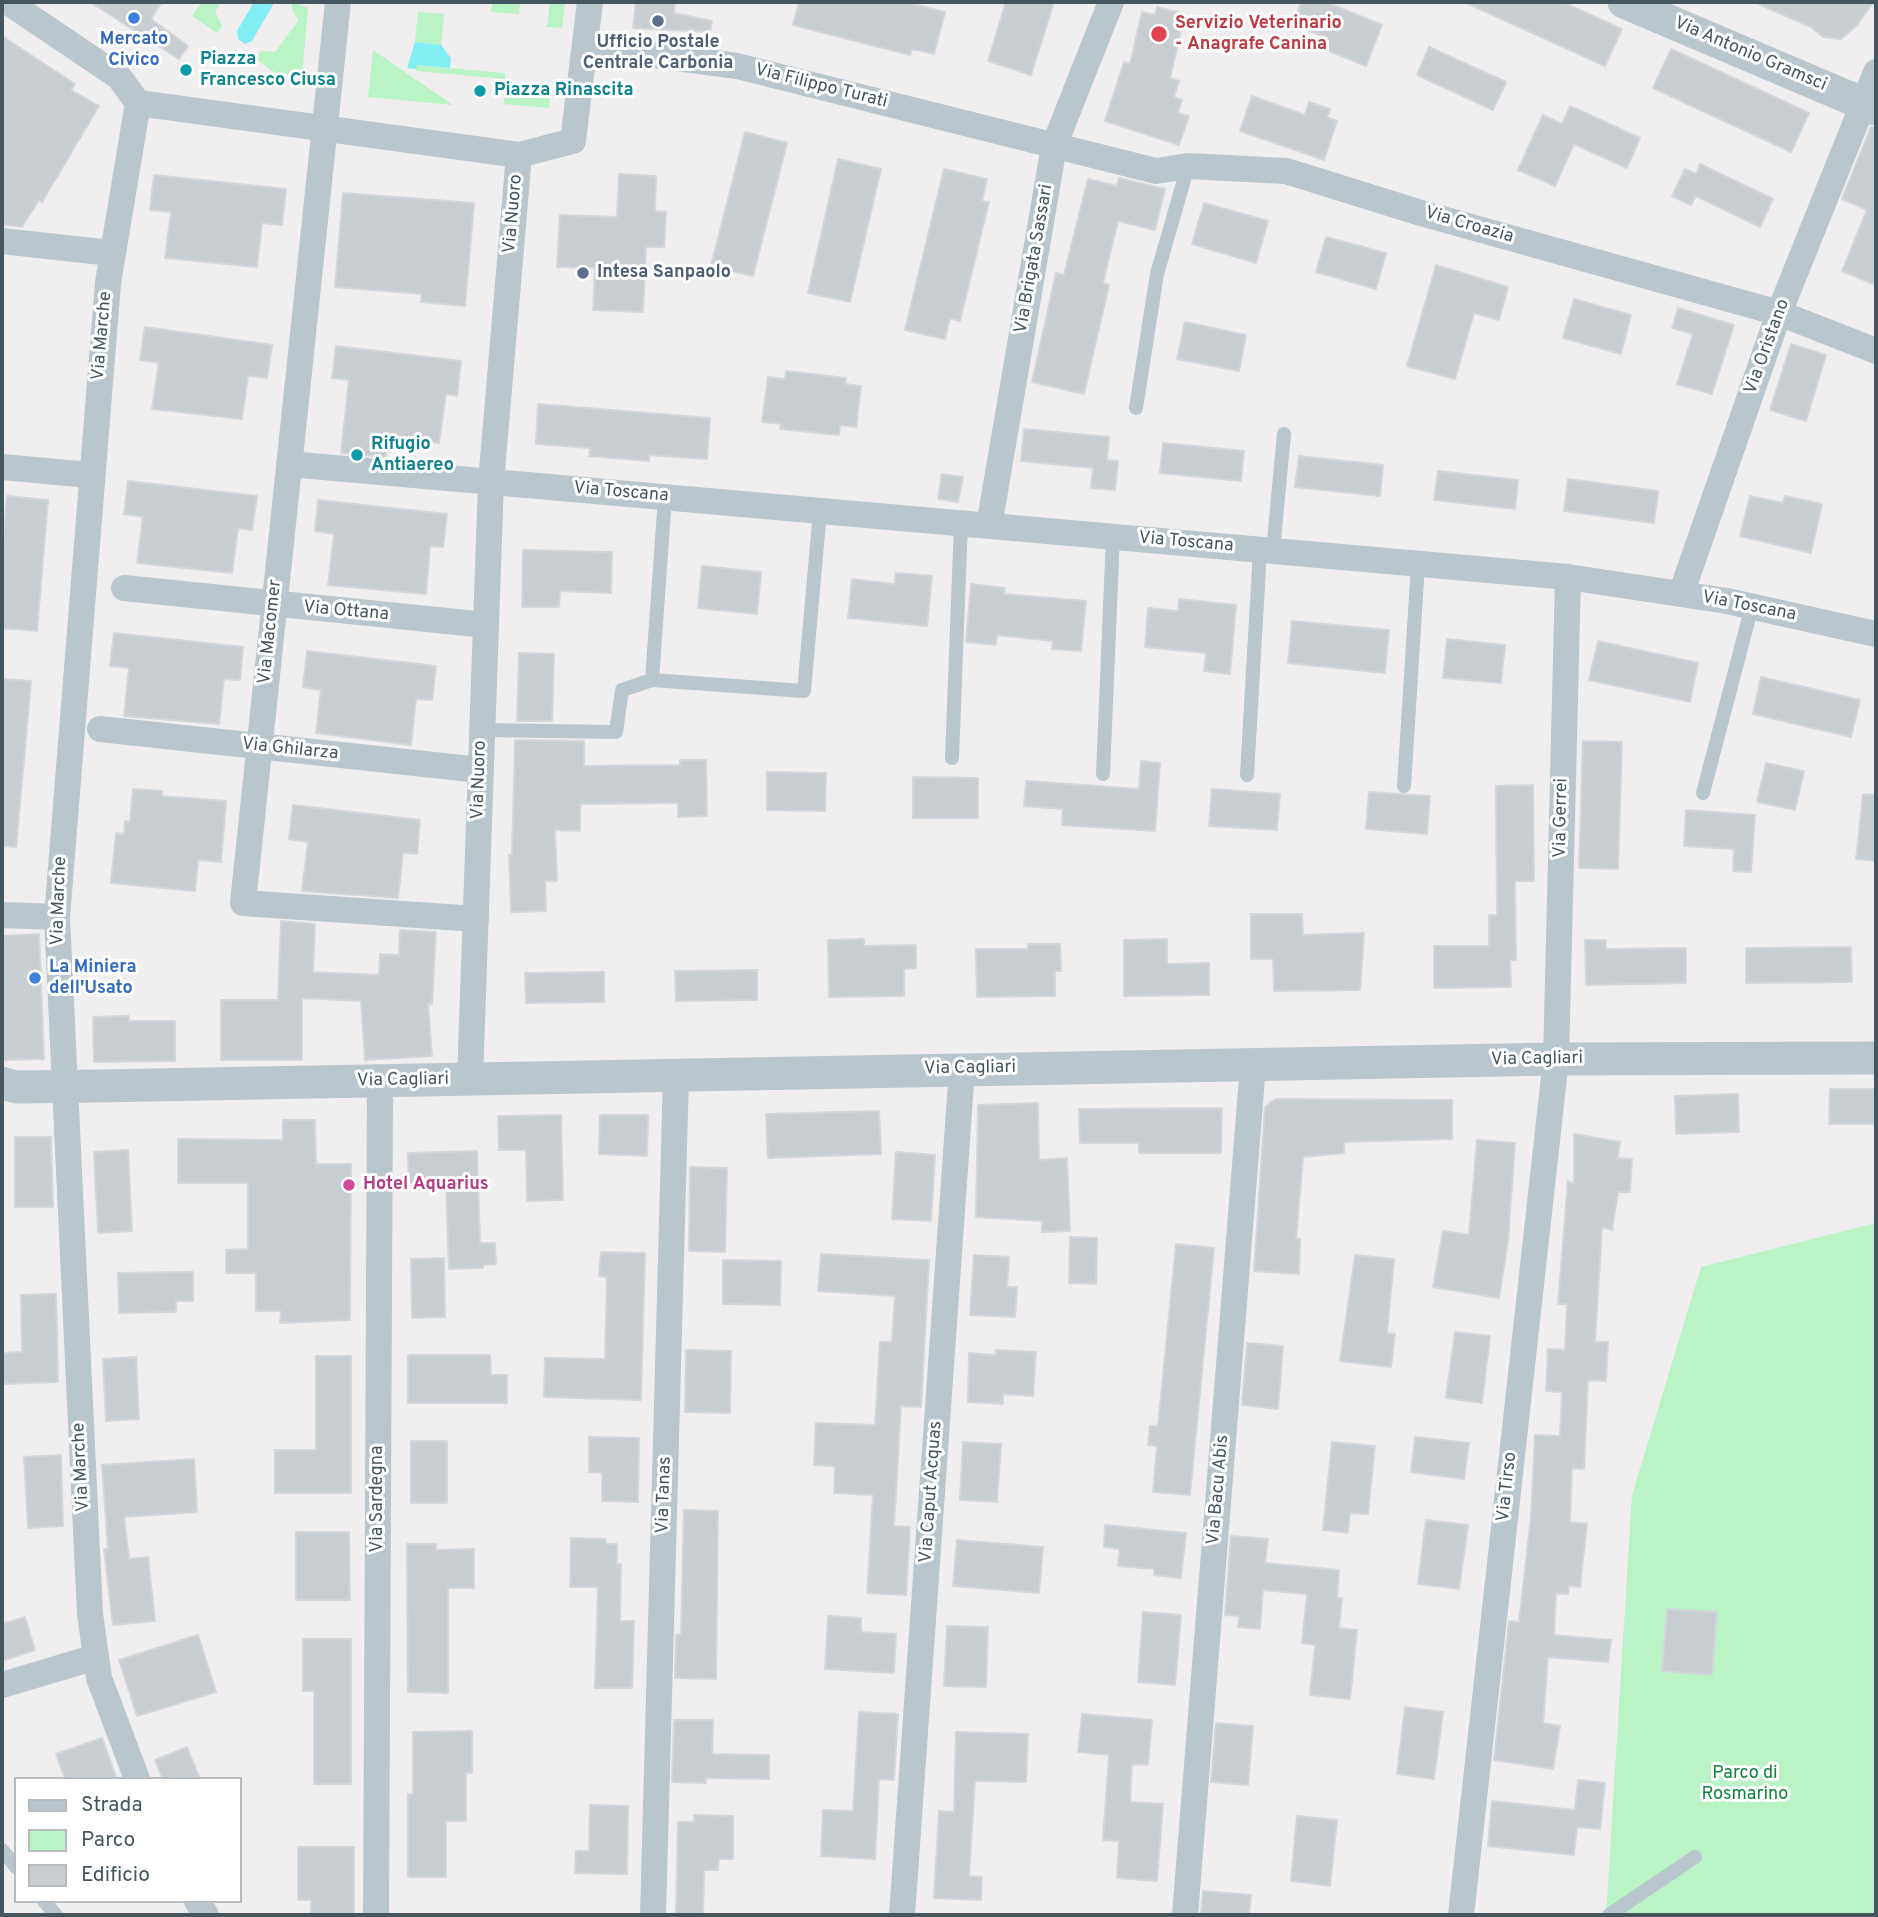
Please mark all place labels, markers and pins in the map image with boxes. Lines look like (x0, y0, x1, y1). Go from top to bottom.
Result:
marker: Mercato Civico (126, 10, 142, 26)
marker: Ufficio Postale Centrale Carbonia (650, 13, 666, 29)
place label: Servizio Veterinario - Anagrafe Canina (1175, 13, 1342, 56)
marker: Servizio Veterinario - Anagrafe Canina (1149, 24, 1169, 44)
place label: Mercato Civico (100, 29, 168, 72)
place label: Ufficio Postale Centrale Carbonia (583, 32, 733, 74)
place label: Piazza Francesco Ciusa (200, 49, 336, 92)
marker: Piazza Francesco Ciusa (178, 62, 194, 78)
place label: Piazza Rinascita (494, 80, 633, 102)
marker: Piazza Rinascita (472, 83, 488, 99)
place label: Intesa Sanpaolo (597, 262, 731, 284)
marker: Intesa Sanpaolo (575, 265, 591, 281)
place label: Rifugio Antiaereo (371, 434, 454, 476)
marker: Rifugio Antiaereo (349, 447, 365, 463)
place label: La Miniera dell'Usato (49, 957, 137, 1000)
marker: La Miniera dell'Usato (27, 970, 43, 986)
place label: Hotel Aquarius (363, 1174, 489, 1196)
marker: Hotel Aquarius (341, 1177, 357, 1193)

